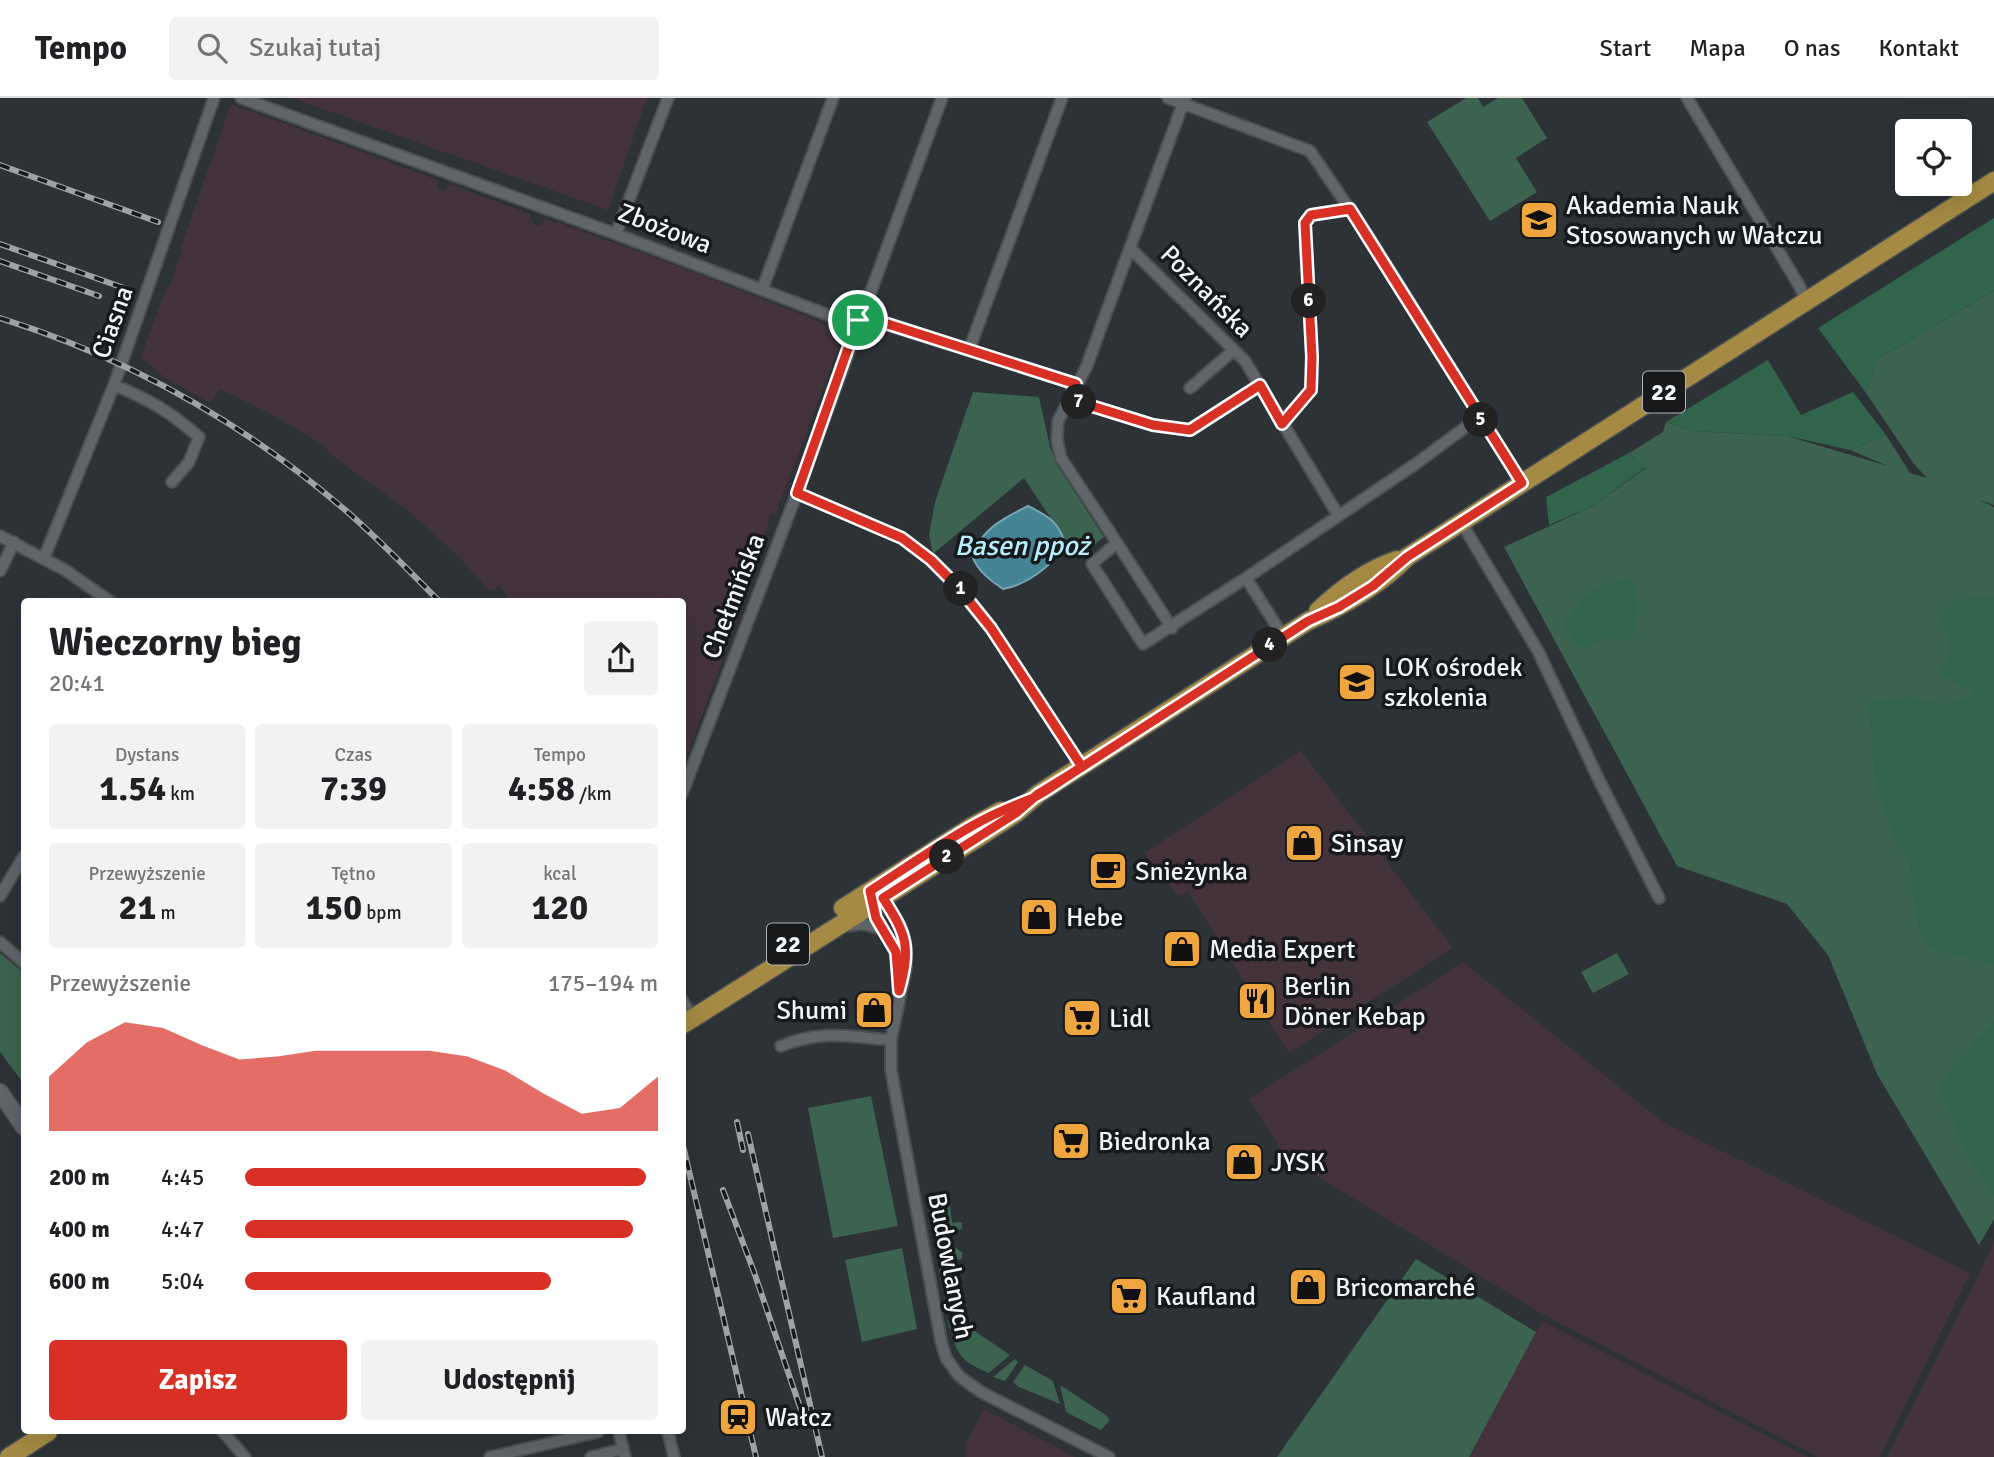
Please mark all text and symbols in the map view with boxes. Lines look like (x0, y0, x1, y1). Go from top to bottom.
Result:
search box (169, 17, 659, 80)
text: Tempo (35, 28, 127, 69)
icon: search (193, 29, 231, 67)
text: Szukaj tutaj (249, 32, 381, 64)
text: Start (1600, 33, 1651, 63)
text: Mapa (1689, 33, 1746, 63)
text: O nas (1784, 33, 1841, 63)
text: Kontakt (1879, 33, 1959, 63)
map controls (1895, 119, 1972, 196)
button: locate (1895, 119, 1972, 196)
place label: Akademia Nauk Stosowanych w Wałczu (1566, 190, 1823, 252)
street label: Zbożowa (613, 196, 716, 261)
school or university icon: Akademia Nauk Stosowanych w Wałczu (1518, 199, 1560, 241)
street label: Poznańska (1153, 239, 1259, 345)
street label: Ciasna (85, 282, 141, 363)
pin: 6 (1292, 284, 1326, 318)
text: 6 (1303, 288, 1314, 312)
pin (828, 290, 888, 350)
icon: arrive (839, 301, 877, 339)
road number: 22 (1643, 372, 1685, 412)
pin: 7 (1062, 384, 1096, 420)
text: 7 (1073, 389, 1084, 413)
pin: 5 (1464, 402, 1498, 438)
text: 5 (1475, 407, 1486, 431)
street label: Chełmińska (696, 529, 772, 663)
water label: Basen ppoż (954, 529, 1092, 563)
pin: 1 (944, 572, 978, 606)
text: 1 (955, 576, 966, 600)
text: Wieczorny bieg (49, 619, 302, 666)
button: share (584, 621, 658, 695)
pin: 4 (1252, 628, 1288, 662)
text: 4 (1264, 632, 1275, 656)
place label: LOK ośrodek szkolenia (1384, 652, 1523, 714)
school or university icon: LOK ośrodek szkolenia (1336, 661, 1378, 703)
text: 20:41 (49, 669, 105, 698)
text: Dystans (115, 743, 179, 767)
text: Czas (335, 743, 372, 767)
text: Tempo (534, 743, 586, 767)
text: 1.54 (99, 767, 166, 810)
text: 7:39 (320, 767, 387, 810)
text: 4:58 (508, 767, 575, 810)
text: km (166, 782, 195, 806)
text: /km (575, 782, 612, 806)
shop icon: Sinsay (1283, 822, 1325, 864)
place label: Sinsay (1331, 828, 1403, 860)
pin: 2 (930, 840, 964, 874)
text: 2 (941, 844, 952, 868)
cafe icon: Snieżynka (1087, 850, 1129, 892)
place label: Snieżynka (1135, 856, 1248, 888)
text: Przewyższenie (89, 862, 206, 886)
text: Tętno (331, 862, 376, 886)
text: kcal (543, 862, 576, 886)
text: 21 (119, 886, 156, 929)
text: 150 (305, 886, 362, 929)
text: 120 (531, 886, 588, 929)
shop icon: Hebe (1018, 896, 1060, 938)
text: m (156, 901, 176, 925)
text: bpm (362, 901, 402, 925)
place label: Hebe (1066, 902, 1123, 934)
road number: 22 (767, 924, 809, 964)
shop icon: Media Expert (1161, 928, 1203, 970)
place label: Media Expert (1209, 934, 1355, 966)
text: Przewyższenie (49, 969, 191, 998)
text: 175–194 m (548, 969, 658, 998)
place label: Berlin Döner Kebap (1284, 971, 1426, 1033)
restaurant icon: Berlin Döner Kebap (1236, 980, 1278, 1022)
shop icon: Shumi (853, 989, 895, 1031)
place label: Shumi (776, 995, 847, 1027)
supermarket icon: Lidl (1061, 997, 1103, 1039)
place label: Lidl (1109, 1003, 1151, 1035)
supermarket icon: Biedronka (1050, 1120, 1092, 1162)
place label: Biedronka (1098, 1126, 1211, 1158)
shop icon: JYSK (1223, 1141, 1265, 1183)
place label: JYSK (1271, 1147, 1326, 1179)
text: 200 m (49, 1163, 110, 1192)
text: 4:45 (161, 1163, 204, 1192)
street label: Budowlanych (920, 1190, 980, 1342)
text: 400 m (49, 1215, 110, 1244)
text: 4:47 (161, 1215, 204, 1244)
shop icon: Bricomarché (1287, 1266, 1329, 1308)
text: 600 m (49, 1267, 110, 1296)
text: 5:04 (161, 1267, 204, 1296)
place label: Bricomarché (1335, 1272, 1475, 1304)
supermarket icon: Kaufland (1108, 1275, 1150, 1317)
place label: Kaufland (1156, 1281, 1256, 1313)
button: Zapisz (49, 1340, 347, 1420)
button: Udostępnij (361, 1340, 658, 1420)
station icon: Wałcz (717, 1396, 759, 1438)
place label: Wałcz (765, 1402, 832, 1434)

